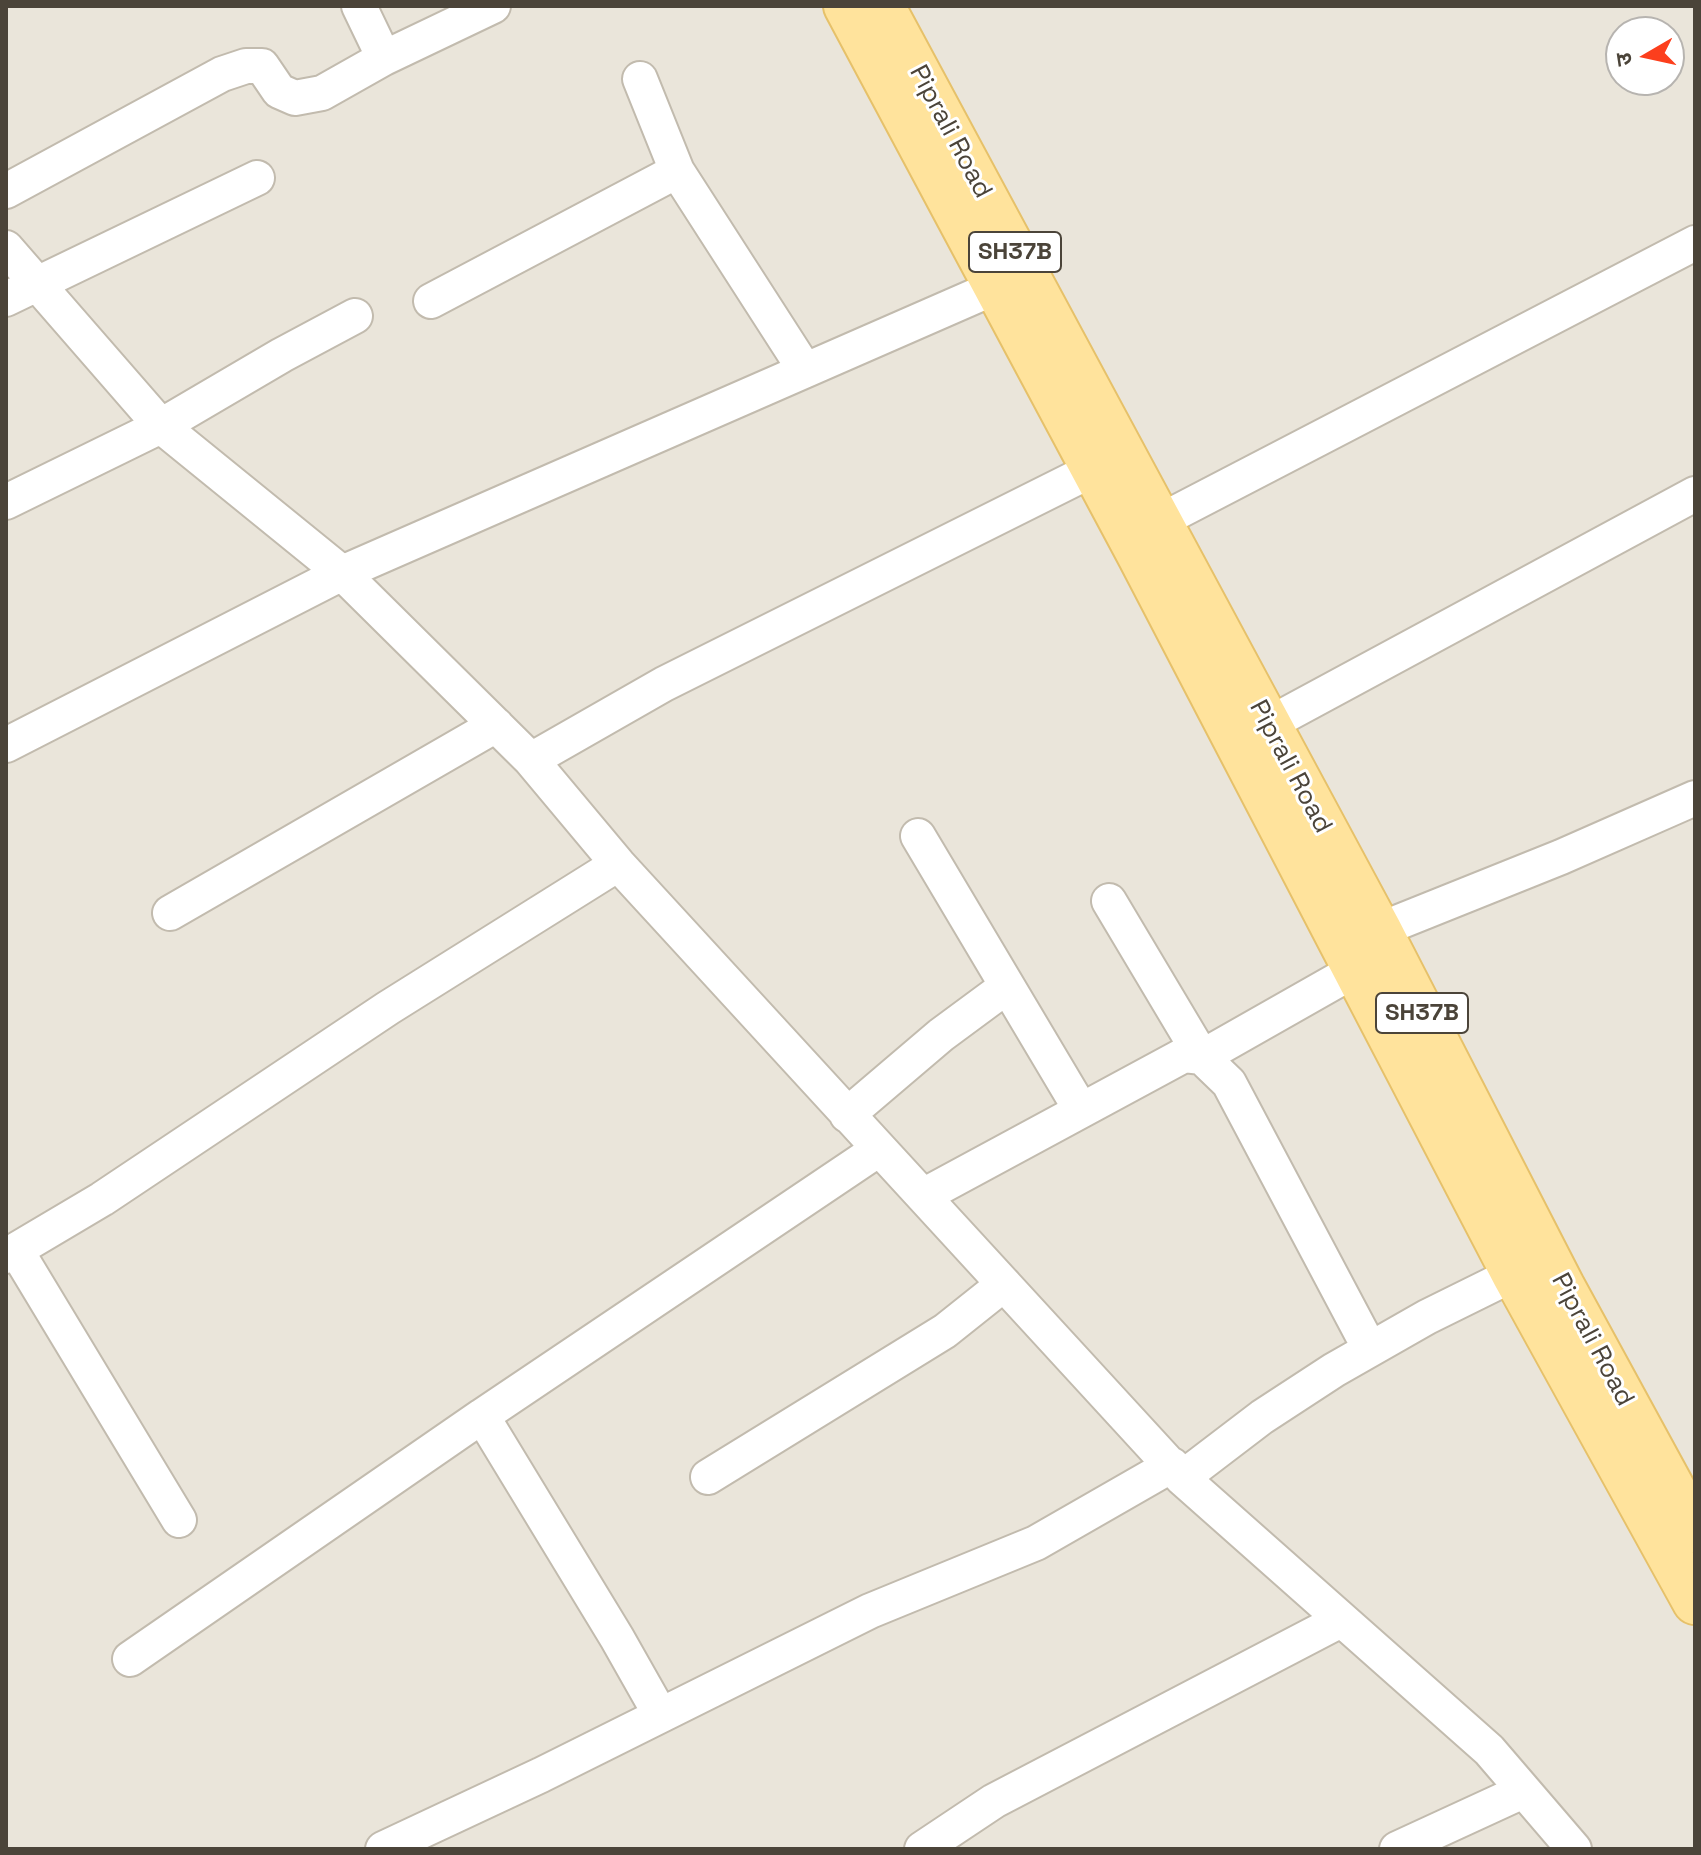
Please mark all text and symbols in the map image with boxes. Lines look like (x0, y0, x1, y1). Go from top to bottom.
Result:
north arrow (1605, 16, 1685, 96)
text: उ (1608, 51, 1638, 68)
street label: Piprali Road (902, 60, 998, 204)
road number: SH37B (969, 232, 1061, 272)
street label: Piprali Road (1242, 695, 1338, 839)
road number: SH37B (1376, 993, 1468, 1033)
street label: Piprali Road (1544, 1268, 1640, 1412)

